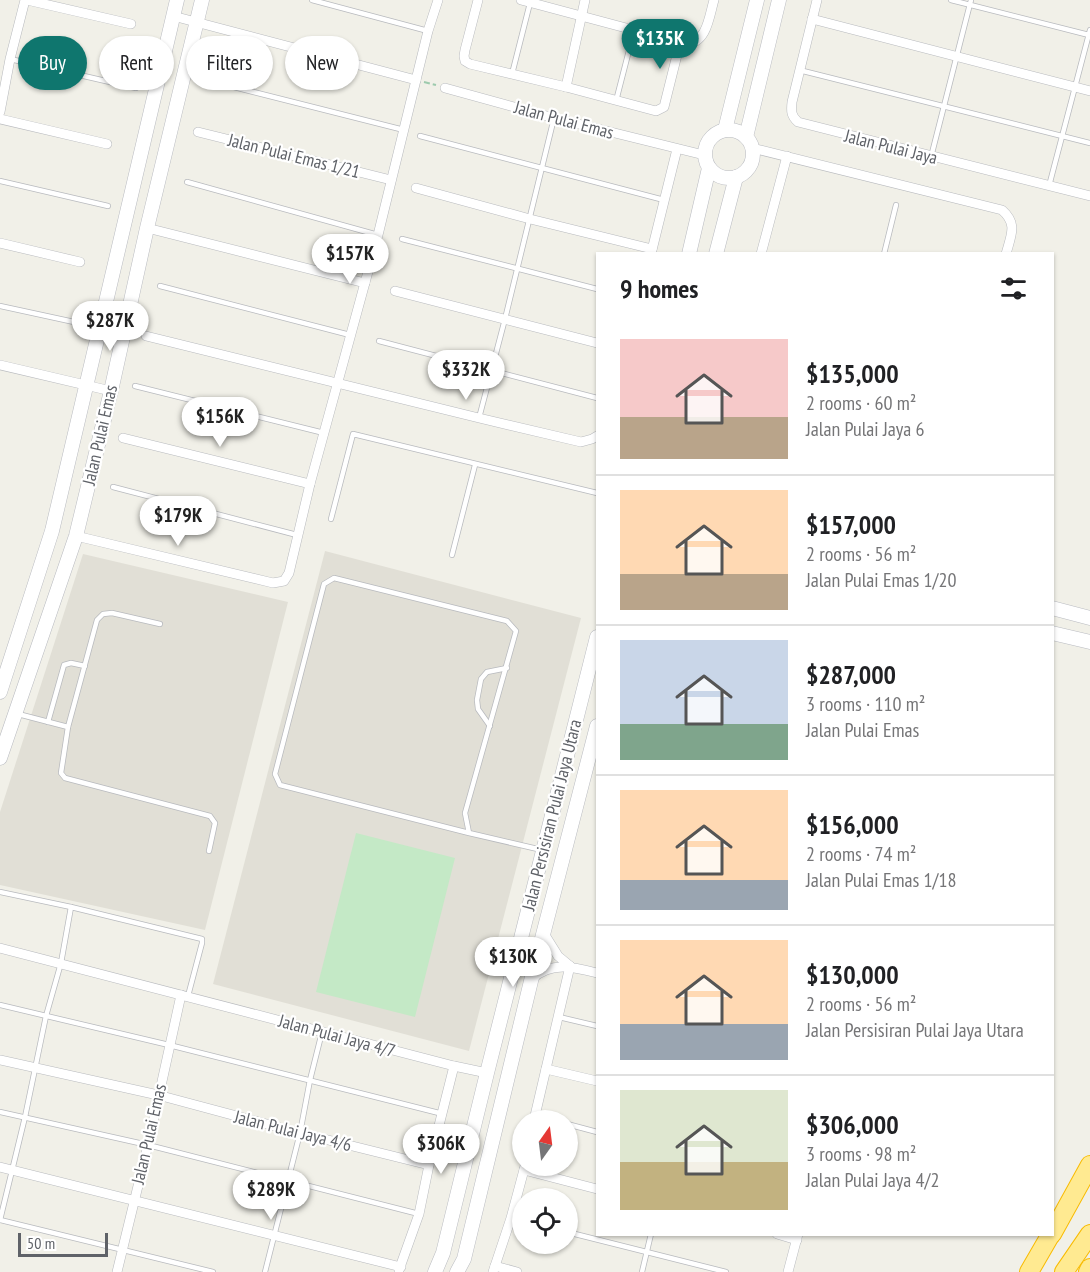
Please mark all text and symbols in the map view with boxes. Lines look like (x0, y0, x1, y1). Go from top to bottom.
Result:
pin: $135K (618, 19, 702, 70)
text: $135K (636, 25, 684, 51)
chip: Buy (18, 36, 87, 90)
chip: Rent (99, 36, 174, 90)
chip: Filters (186, 36, 273, 90)
chip: New (285, 36, 359, 90)
street label: Jalan Pulai Emas (511, 95, 616, 144)
street label: Jalan Pulai Jaya (841, 124, 940, 169)
street label: Jalan Pulai Emas 1/21 (225, 128, 363, 183)
pin: $157K (308, 234, 392, 285)
text: $157K (326, 240, 374, 266)
text: 9 homes (620, 272, 698, 305)
icon: filters (997, 272, 1030, 305)
pin: $287K (68, 301, 152, 352)
text: $287K (86, 307, 134, 333)
pin: $332K (424, 350, 508, 401)
text: $332K (442, 356, 490, 382)
text: $135,000 (806, 357, 899, 390)
icon: home (668, 363, 740, 435)
street label: Jalan Pulai Emas (77, 383, 122, 488)
text: 2 rooms · 60 m² (806, 390, 916, 416)
pin: $156K (178, 397, 262, 448)
text: $156K (196, 403, 244, 429)
text: Jalan Pulai Jaya 6 (806, 416, 924, 442)
pin: $179K (136, 496, 220, 547)
text: $179K (154, 502, 202, 528)
text: $157,000 (806, 508, 896, 541)
icon: home (668, 514, 740, 586)
text: 2 rooms · 56 m² (806, 541, 916, 567)
text: Jalan Pulai Emas 1/20 (806, 567, 956, 593)
text: $287,000 (806, 658, 896, 691)
icon: home (668, 664, 740, 736)
text: 3 rooms · 110 m² (806, 691, 925, 717)
street label: Jalan Persisiran Pulai Jaya Utara (516, 717, 586, 914)
text: Jalan Pulai Emas (806, 717, 919, 743)
text: $156,000 (806, 808, 899, 841)
icon: home (668, 814, 740, 886)
text: 2 rooms · 74 m² (806, 841, 916, 867)
text: Jalan Pulai Emas 1/18 (806, 867, 956, 893)
pin: $130K (471, 937, 555, 988)
text: $130K (489, 943, 537, 969)
text: $130,000 (806, 958, 899, 991)
icon: home (668, 964, 740, 1036)
text: 2 rooms · 56 m² (806, 991, 916, 1017)
street label: Jalan Pulai Jaya 4/7 (275, 1009, 398, 1062)
text: Jalan Persisiran Pulai Jaya Utara (806, 1017, 1024, 1043)
street label: Jalan Pulai Emas (126, 1082, 171, 1187)
street label: Jalan Pulai Jaya 4/6 (231, 1105, 354, 1156)
text: $306,000 (806, 1108, 899, 1141)
north arrow (512, 1110, 578, 1176)
map controls (512, 1110, 578, 1254)
icon: home (668, 1114, 740, 1186)
pin: $306K (399, 1124, 483, 1175)
text: $306K (417, 1130, 465, 1156)
text: 3 rooms · 98 m² (806, 1141, 916, 1167)
text: Jalan Pulai Jaya 4/2 (806, 1167, 939, 1193)
pin: $289K (229, 1170, 313, 1221)
text: $289K (247, 1176, 295, 1202)
button: locate (512, 1188, 578, 1254)
scale bar (18, 1230, 108, 1258)
text: 50 m (27, 1233, 55, 1253)

